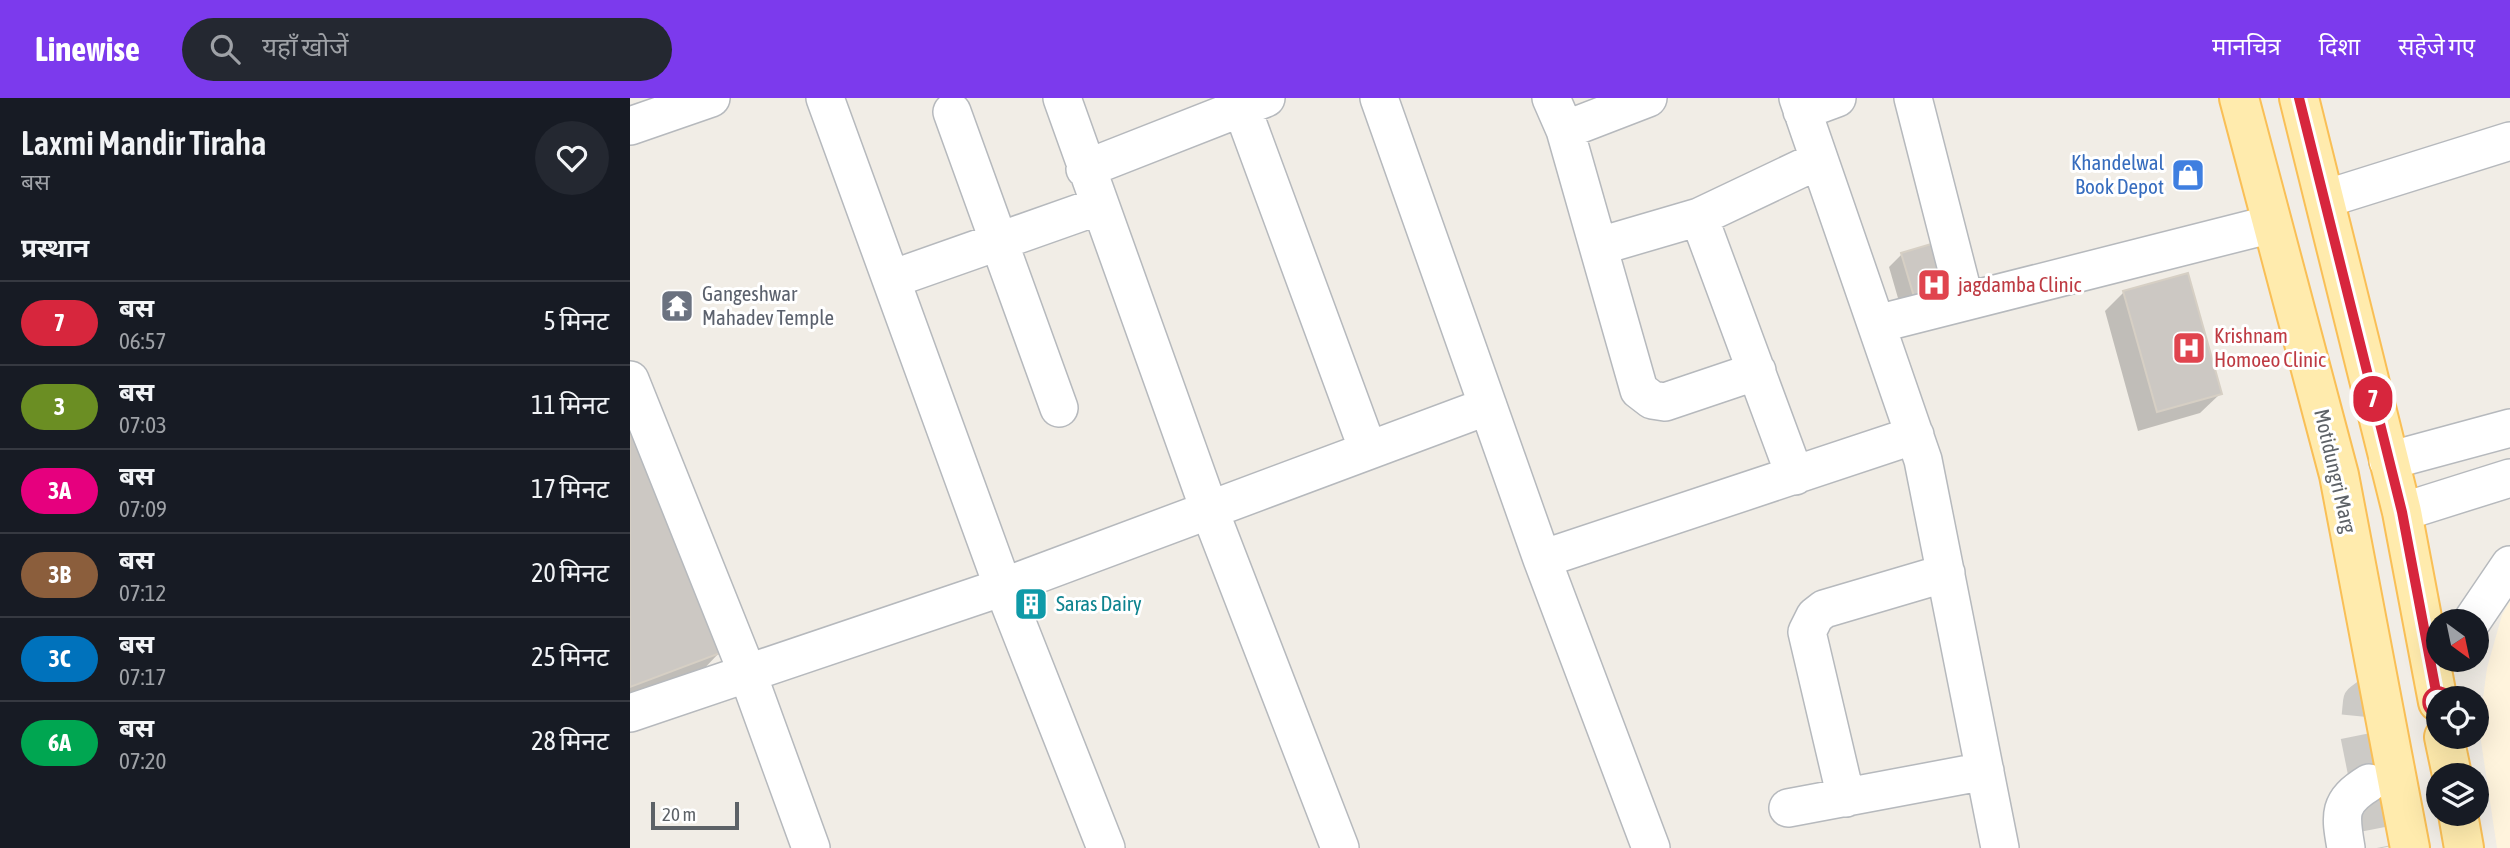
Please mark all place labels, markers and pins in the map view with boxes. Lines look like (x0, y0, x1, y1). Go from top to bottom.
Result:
place label: Khandelwal Book Depot (2071, 150, 2164, 198)
shop icon: Khandelwal Book Depot (2169, 156, 2207, 194)
hospital icon: jagdamba Clinic (1915, 266, 1953, 304)
place label: jagdamba Clinic (1957, 272, 2081, 296)
place label: Gangeshwar Mahadev Temple (702, 281, 834, 329)
temple icon: Gangeshwar Mahadev Temple (658, 287, 696, 325)
place label: Krishnam Homoeo Clinic (2214, 323, 2326, 371)
hospital icon: Krishnam Homoeo Clinic (2170, 329, 2208, 367)
building icon: Saras Dairy (1012, 585, 1050, 623)
place label: Saras Dairy (1056, 591, 1142, 615)
unlabelled marker (2423, 687, 2453, 717)

